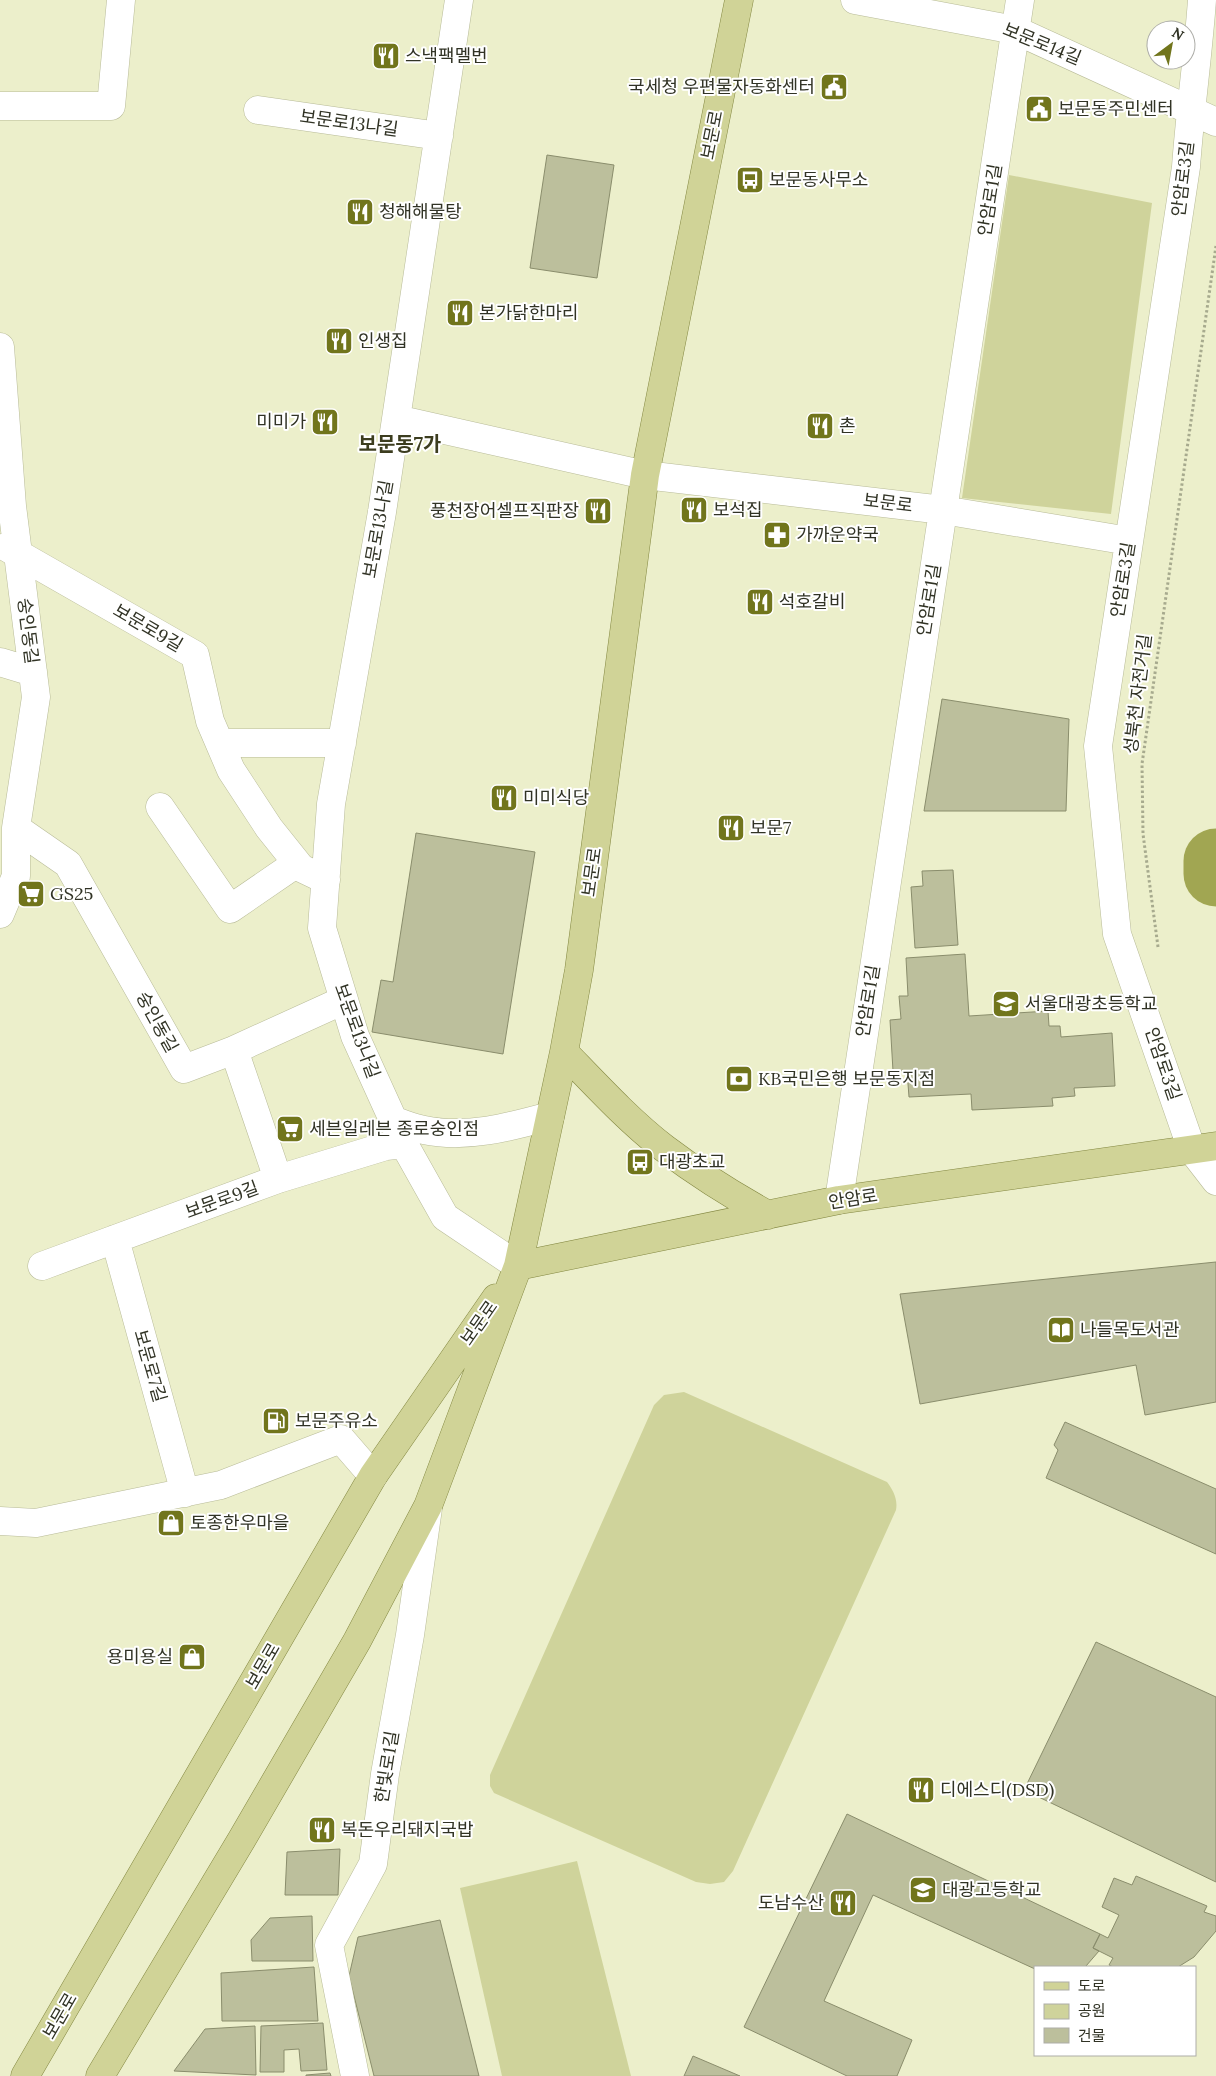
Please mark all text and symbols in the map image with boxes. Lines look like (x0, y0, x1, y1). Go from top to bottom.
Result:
street label: 보문로14길 (1000, 17, 1085, 70)
north arrow (1146, 20, 1196, 70)
text: N (1169, 23, 1187, 45)
restaurant icon: 스낵팩멜번 (371, 41, 401, 71)
place label: 스낵팩멜번 (405, 44, 488, 67)
public building icon: 국세청 우편물자동화센터 (819, 72, 849, 102)
place label: 국세청 우편물자동화센터 (628, 75, 815, 98)
public building icon: 보문동주민센터 (1024, 94, 1054, 124)
place label: 보문동주민센터 (1058, 97, 1174, 120)
street label: 보문로13나길 (298, 104, 400, 141)
street label: 보문로 (695, 108, 728, 161)
street label: 안암로3길 (1166, 140, 1199, 218)
street label: 안암로1길 (972, 162, 1007, 238)
bus stop icon: 보문동사무소 (735, 165, 765, 195)
place label: 보문동사무소 (769, 168, 868, 191)
restaurant icon: 청해해물탕 (345, 197, 375, 227)
place label: 청해해물탕 (379, 200, 462, 223)
restaurant icon: 본가닭한마리 (445, 298, 475, 328)
place label: 본가닭한마리 (479, 301, 578, 324)
restaurant icon: 인생집 (324, 326, 354, 356)
place label: 인생집 (358, 329, 408, 352)
restaurant icon: 미미가 (310, 407, 340, 437)
place label: 미미가 (256, 410, 306, 433)
restaurant icon: 촌 (805, 411, 835, 441)
place label: 촌 (839, 414, 856, 437)
district label: 보문동7가 (359, 431, 441, 456)
street label: 보문로13나길 (358, 478, 397, 580)
street label: 보문로 (862, 488, 914, 517)
restaurant icon: 보석집 (679, 495, 709, 525)
restaurant icon: 풍천장어셀프직판장 (583, 496, 613, 526)
place label: 보석집 (713, 498, 763, 521)
place label: 풍천장어셀프직판장 (430, 499, 579, 522)
pharmacy icon: 가까운약국 (762, 520, 792, 550)
place label: 가까운약국 (796, 523, 879, 546)
street label: 안암로3길 (1105, 540, 1140, 619)
street label: 안암로1길 (911, 562, 946, 638)
restaurant icon: 석호갈비 (745, 587, 775, 617)
place label: 석호갈비 (779, 590, 845, 613)
street label: 숭인동길 (13, 597, 44, 665)
street label: 보문로9길 (109, 598, 187, 657)
street label: 성북천 자전거길 (1119, 633, 1156, 755)
restaurant icon: 미미식당 (489, 783, 519, 813)
place label: 미미식당 (523, 786, 589, 809)
restaurant icon: 보문7 (716, 813, 746, 843)
place label: 보문7 (750, 816, 791, 839)
street label: 보문로 (577, 846, 606, 898)
supermarket icon: GS25 (16, 879, 46, 909)
place label: GS25 (50, 882, 93, 905)
street label: 안암로1길 (850, 963, 885, 1039)
street label: 보문로13나길 (330, 980, 385, 1081)
street label: 숭인동길 (131, 987, 184, 1056)
school or university icon: 서울대광초등학교 (991, 989, 1021, 1019)
place label: 서울대광초등학교 (1025, 992, 1157, 1015)
street label: 안암로3길 (1140, 1024, 1187, 1104)
bank icon: KB국민은행 보문동지점 (724, 1064, 754, 1094)
place label: KB국민은행 보문동지점 (758, 1067, 935, 1090)
supermarket icon: 세븐일레븐 종로숭인점 (275, 1114, 305, 1144)
place label: 세븐일레븐 종로숭인점 (309, 1117, 479, 1140)
bus stop icon: 대광초교 (625, 1147, 655, 1177)
place label: 대광초교 (659, 1150, 725, 1173)
street label: 보문로9길 (182, 1176, 262, 1223)
street label: 안암로 (827, 1183, 879, 1214)
street label: 보문로 (455, 1296, 502, 1350)
library icon: 나들목도서관 (1046, 1315, 1076, 1345)
place label: 나들목도서관 (1080, 1318, 1180, 1341)
street label: 보문로7길 (129, 1327, 172, 1405)
fuel station icon: 보문주유소 (261, 1406, 291, 1436)
place label: 보문주유소 (295, 1409, 378, 1432)
shop icon: 토종한우마을 (156, 1508, 186, 1538)
place label: 토종한우마을 (190, 1511, 289, 1534)
street label: 보문로 (240, 1638, 285, 1693)
shop icon: 용미용실 (177, 1642, 207, 1672)
place label: 용미용실 (107, 1645, 173, 1668)
street label: 한빛로1길 (369, 1729, 404, 1805)
restaurant icon: 디에스디(DSD) (906, 1775, 936, 1805)
place label: 디에스디(DSD) (940, 1778, 1054, 1801)
restaurant icon: 복돈우리돼지국밥 (307, 1815, 337, 1845)
place label: 복돈우리돼지국밥 (341, 1818, 473, 1841)
school or university icon: 대광고등학교 (908, 1875, 938, 1905)
place label: 대광고등학교 (942, 1878, 1041, 1901)
restaurant icon: 도남수산 (828, 1888, 858, 1918)
place label: 도남수산 (758, 1891, 824, 1914)
legend (1034, 1966, 1196, 2056)
text: 도로 (1078, 1976, 1106, 1995)
street label: 보문로 (37, 1988, 82, 2043)
text: 공원 (1078, 2001, 1106, 2020)
text: 건물 (1078, 2026, 1106, 2045)

